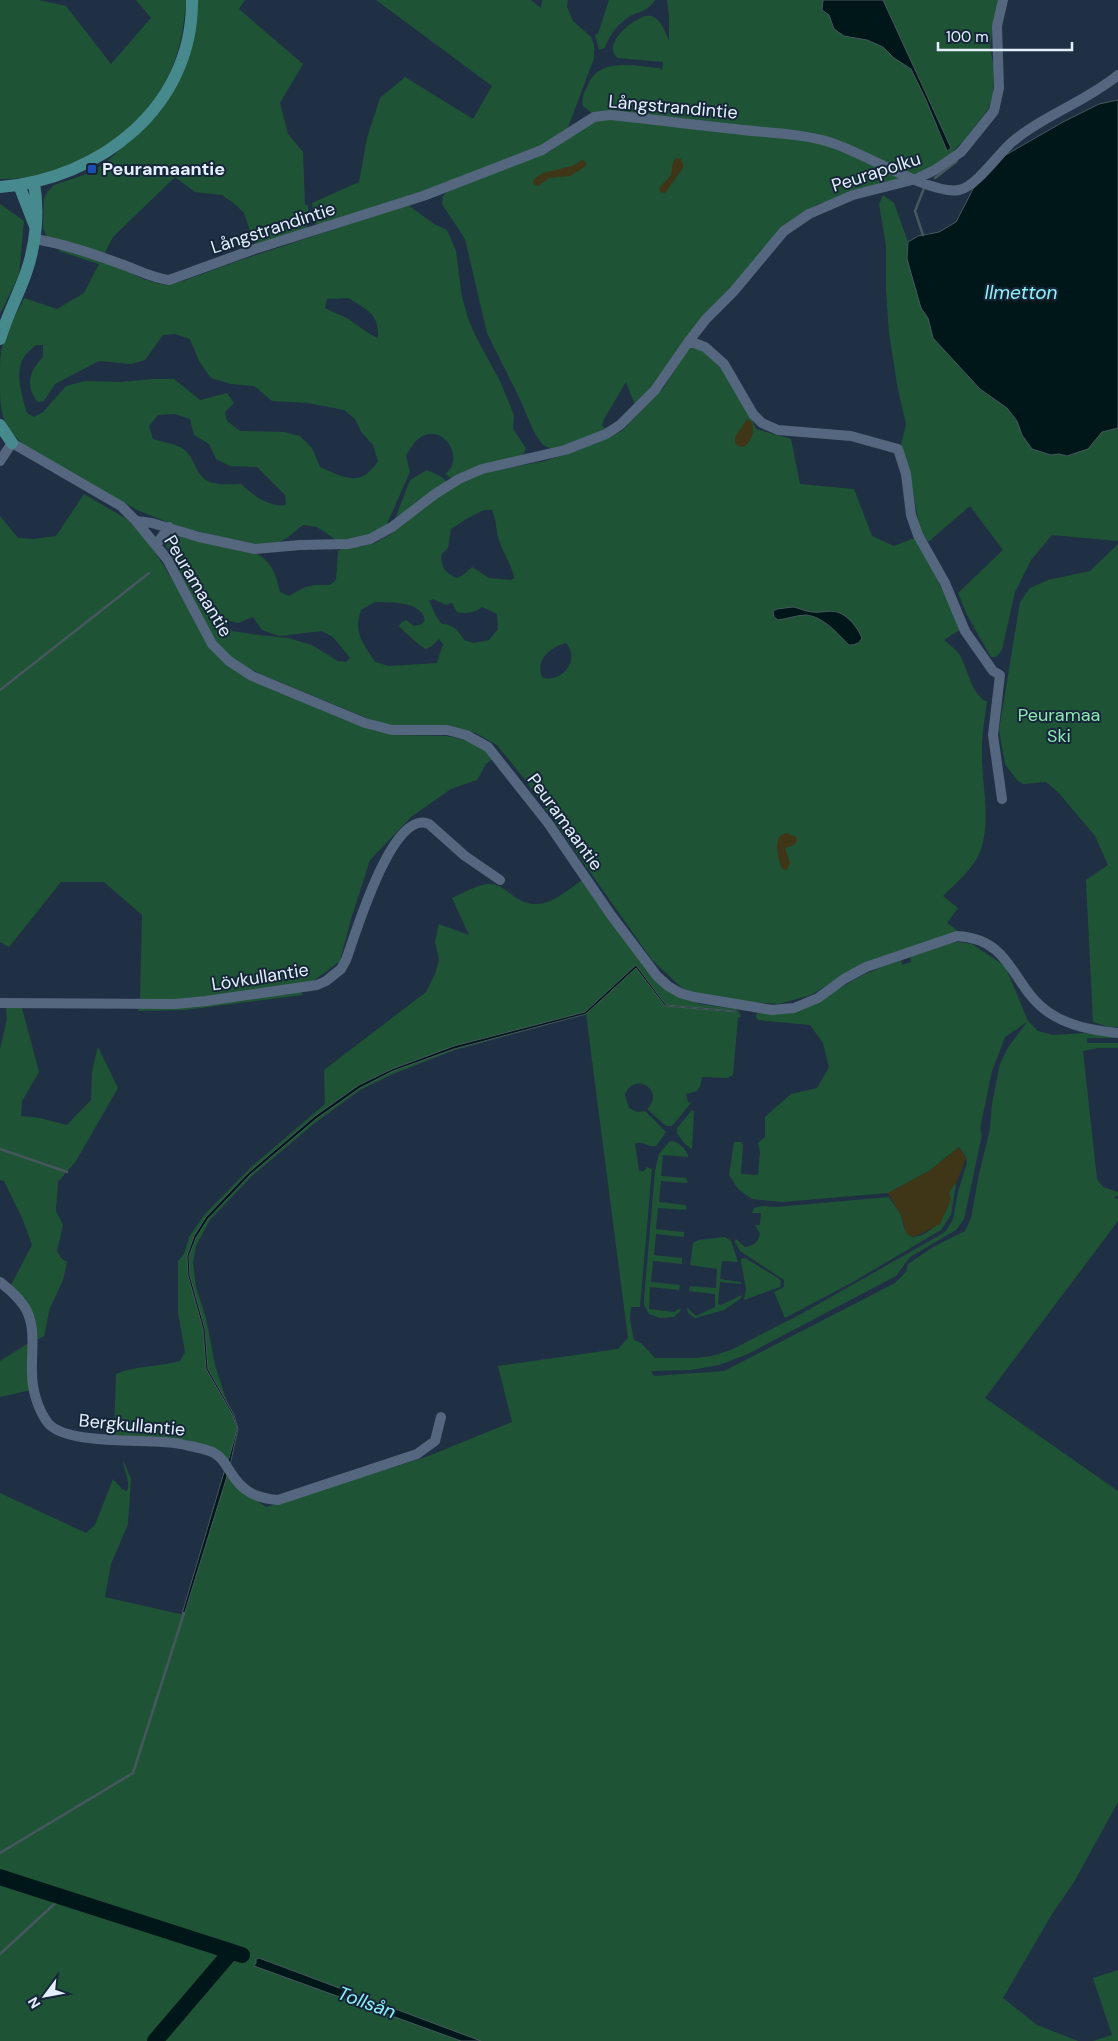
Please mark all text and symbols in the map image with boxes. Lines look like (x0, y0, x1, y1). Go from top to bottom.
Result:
scale bar (938, 20, 1072, 52)
text: 100 m (946, 27, 989, 47)
street label: Långstrandintie (607, 89, 739, 125)
street label: Peurapolku (828, 146, 924, 198)
place label: Peuramaantie (102, 157, 225, 181)
marker: Peuramaantie (86, 163, 98, 175)
street label: Långstrandintie (208, 197, 338, 259)
water label: Ilmetton (985, 280, 1058, 305)
street label: Peuramaantie (158, 531, 238, 641)
park label: Peuramaa Ski (1018, 703, 1100, 748)
street label: Peuramaantie (522, 769, 608, 875)
street label: Lövkullantie (210, 957, 310, 997)
street label: Bergkullantie (78, 1408, 186, 1442)
north arrow (20, 1971, 70, 2021)
water label: Tollsån (334, 1980, 399, 2025)
text: N (24, 1994, 44, 2012)

